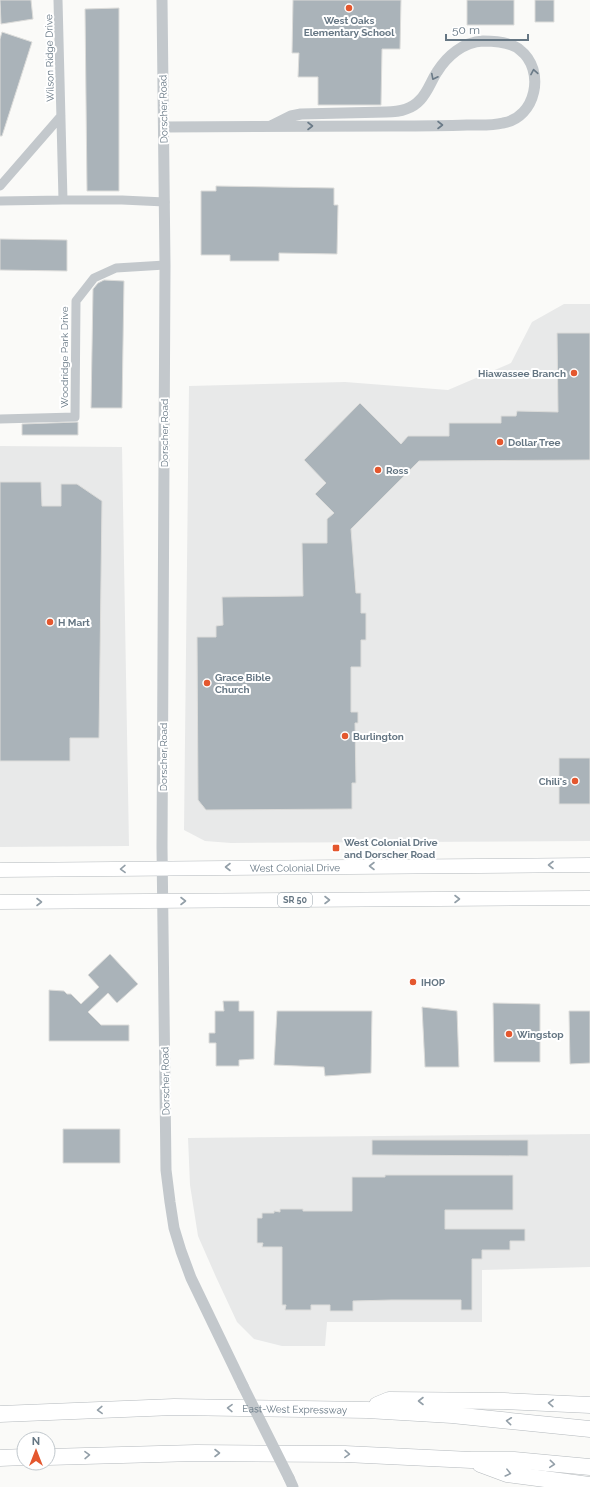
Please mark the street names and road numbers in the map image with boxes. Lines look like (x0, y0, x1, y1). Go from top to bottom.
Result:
street label: Wilson Ridge Drive (43, 14, 56, 102)
street label: Dorscher Road (157, 75, 170, 143)
street label: Woodridge Park Drive (59, 306, 70, 408)
street label: Dorscher Road (159, 399, 170, 467)
street label: Dorscher Road (158, 723, 169, 791)
street label: West Colonial Drive (250, 862, 340, 874)
road number: SR 50 (278, 893, 312, 907)
street label: Dorscher Road (159, 1047, 172, 1115)
street label: East-West Expressway (242, 1403, 348, 1416)

